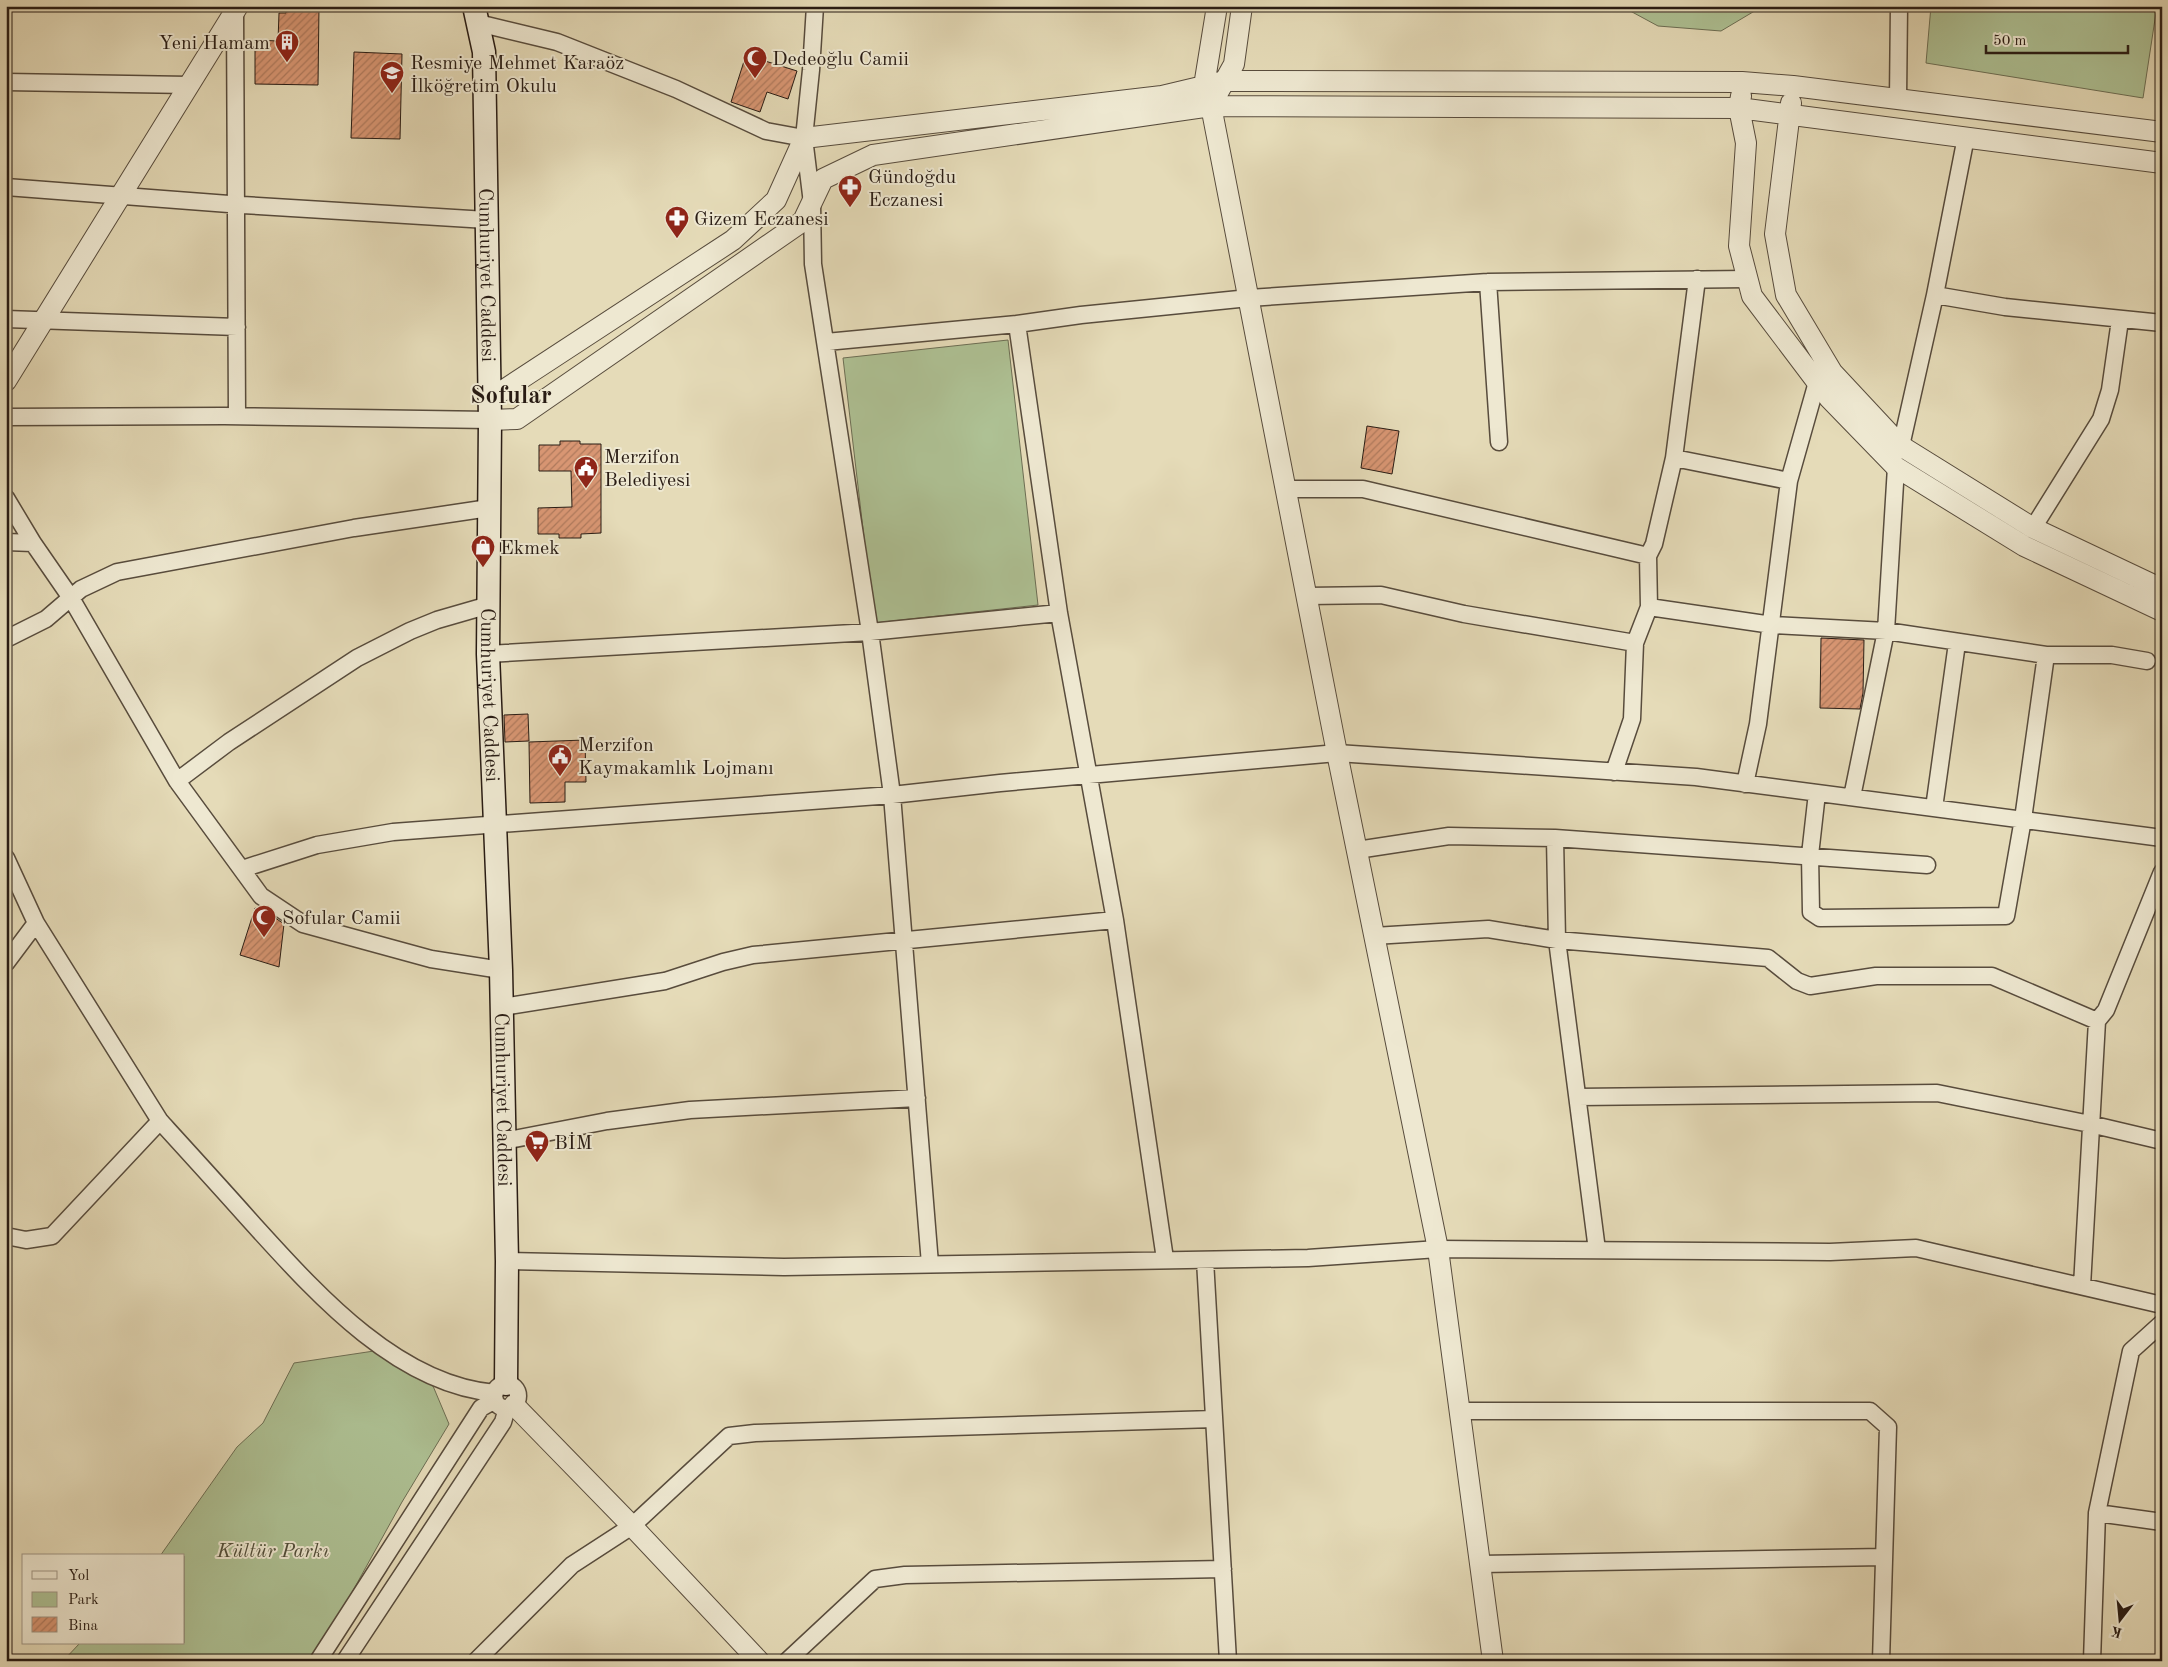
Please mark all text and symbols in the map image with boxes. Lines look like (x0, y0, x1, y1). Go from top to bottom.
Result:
scale bar (1986, 22, 2128, 54)
building icon: Yeni Hamam (274, 29, 300, 63)
place label: Yeni Hamam (159, 34, 270, 54)
text: 50 m (1993, 34, 2027, 49)
mosque icon: Dedeoğlu Camii (742, 45, 768, 79)
place label: Dedeoğlu Camii (772, 50, 909, 70)
place label: Resmiye Mehmet Karaöz İlköğretim Okulu (410, 54, 624, 97)
school or university icon: Resmiye Mehmet Karaöz İlköğretim Okulu (379, 60, 405, 94)
place label: Gündoğdu Eczanesi (868, 168, 956, 211)
pharmacy icon: Gündoğdu Eczanesi (837, 174, 863, 208)
street label: Cumhuriyet Caddesi (474, 188, 497, 362)
pharmacy icon: Gizem Eczanesi (664, 205, 690, 239)
place label: Gizem Eczanesi (694, 210, 829, 230)
district label: Sofular (470, 384, 552, 409)
place label: Merzifon Belediyesi (604, 448, 690, 491)
public building icon: Merzifon Belediyesi (573, 455, 599, 489)
shop icon: Ekmek (470, 534, 496, 568)
place label: Ekmek (500, 539, 560, 559)
street label: Cumhuriyet Caddesi (476, 608, 501, 782)
place label: Merzifon Kaymakamlık Lojmanı (578, 736, 774, 779)
public building icon: Merzifon Kaymakamlık Lojmanı (547, 743, 573, 777)
mosque icon: Sofular Camii (251, 904, 277, 938)
place label: Sofular Camii (282, 909, 401, 929)
street label: Cumhuriyet Caddesi (490, 1012, 513, 1187)
supermarket icon: BİM (524, 1129, 550, 1163)
place label: BİM (554, 1132, 592, 1154)
park label: Kültür Parkı (216, 1542, 330, 1562)
legend (22, 1554, 185, 1644)
text: Yol (68, 1569, 89, 1584)
text: Park (68, 1593, 99, 1608)
north arrow (2096, 1594, 2146, 1644)
text: Bina (68, 1619, 99, 1634)
text: K (2109, 1623, 2124, 1640)

